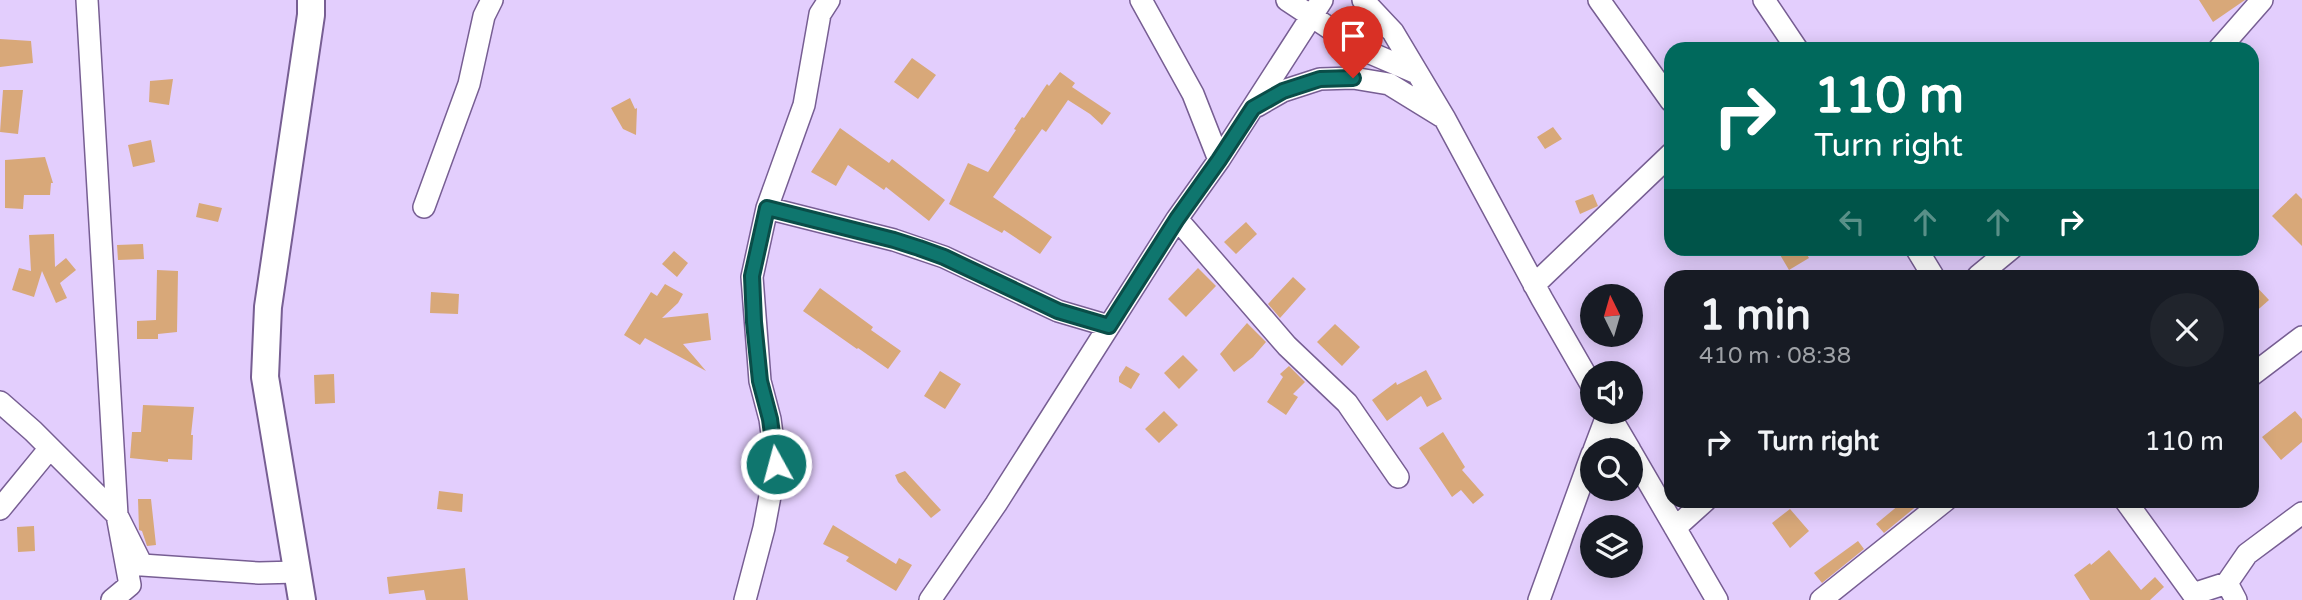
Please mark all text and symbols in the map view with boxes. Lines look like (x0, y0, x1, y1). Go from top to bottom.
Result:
pin (1323, 6, 1383, 78)
icon: arrive (1334, 17, 1372, 55)
text: 110 m (1814, 67, 1964, 126)
icon: right (1699, 70, 1790, 161)
text: Turn right (1814, 127, 1963, 165)
icon: left (1833, 203, 1871, 241)
icon: ahead (1906, 203, 1944, 241)
icon: ahead (1979, 203, 2017, 241)
icon: right (2052, 203, 2090, 241)
north arrow (1580, 284, 1643, 346)
map controls (1580, 284, 1643, 578)
text: 1 min (1699, 290, 1811, 341)
button: close (2150, 293, 2224, 367)
text: 410 m · 08:38 (1699, 342, 1851, 370)
button: sound (1580, 361, 1643, 424)
icon: right (1699, 423, 1737, 461)
text: Turn right (1758, 426, 1879, 457)
text: 110 m (2144, 426, 2224, 457)
position arrow (739, 427, 813, 501)
button: search (1580, 438, 1643, 501)
button: layers (1580, 515, 1643, 578)

